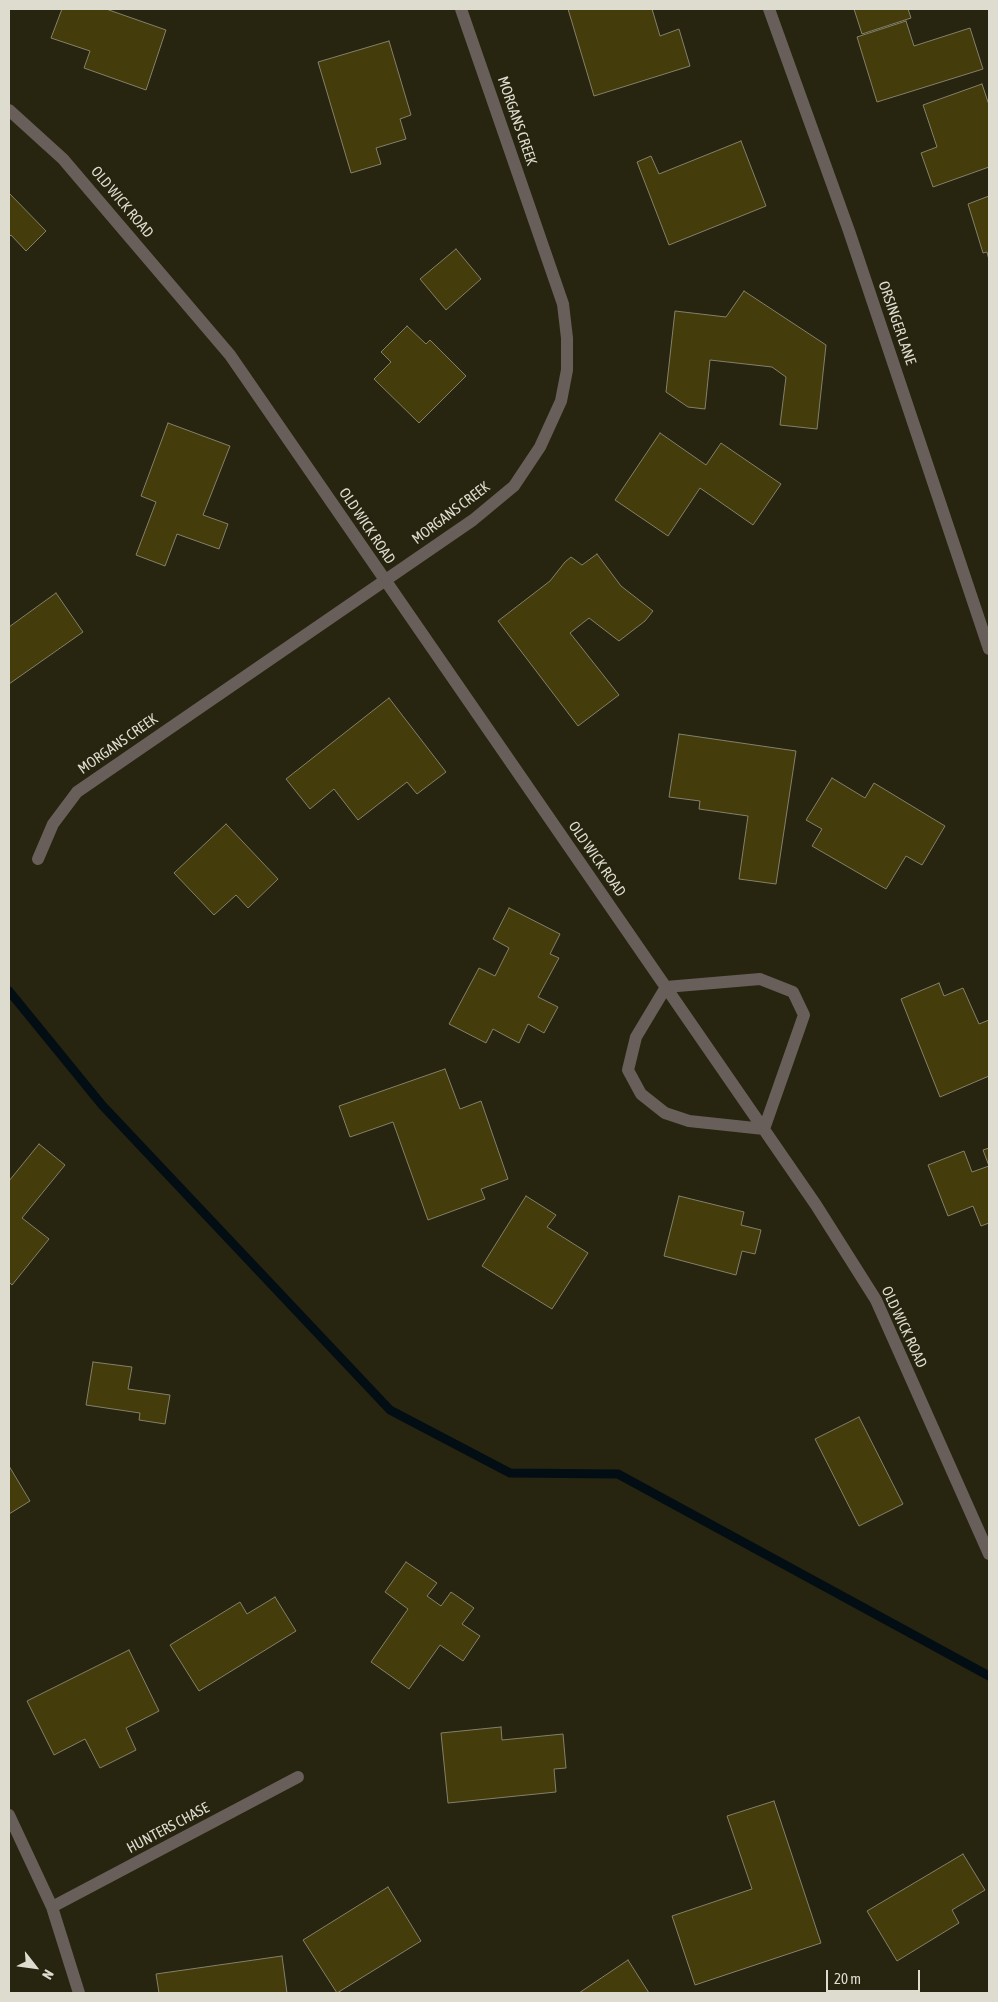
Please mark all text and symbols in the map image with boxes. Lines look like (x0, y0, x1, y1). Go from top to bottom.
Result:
street label: MORGANS CREEK (493, 74, 541, 168)
street label: OLD WICK ROAD (87, 163, 157, 241)
street label: ORSINGER LANE (874, 279, 920, 367)
street label: MORGANS CREEK (408, 478, 494, 548)
street label: OLD WICK ROAD (335, 485, 399, 567)
street label: MORGANS CREEK (75, 710, 161, 778)
street label: OLD WICK ROAD (564, 818, 630, 900)
street label: OLD WICK ROAD (877, 1283, 931, 1371)
street label: HUNTERS CHASE (124, 1799, 212, 1857)
north arrow (10, 1942, 60, 1992)
scale bar (828, 1960, 922, 1992)
text: N (39, 1967, 57, 1982)
text: 20 m (834, 1970, 861, 1987)

